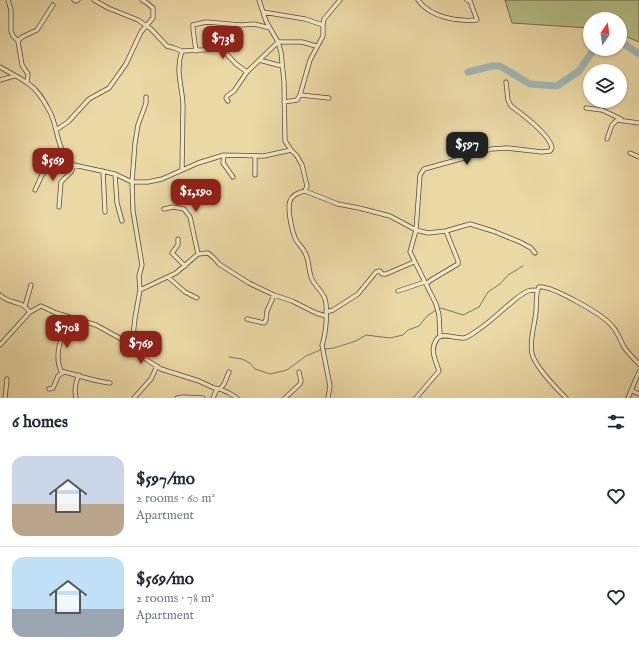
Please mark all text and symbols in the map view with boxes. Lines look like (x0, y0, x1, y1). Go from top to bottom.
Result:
north arrow (583, 12, 627, 56)
map controls (583, 12, 627, 108)
pin: $738 (199, 26, 247, 60)
text: $738 (211, 30, 235, 47)
button: layers (583, 64, 627, 108)
pin: $597 (443, 132, 491, 166)
text: $597 (455, 136, 479, 153)
pin: $569 (29, 148, 77, 182)
text: $569 (41, 152, 65, 169)
pin: $1,190 (163, 179, 229, 213)
text: $1,190 (180, 183, 212, 200)
pin: $708 (43, 315, 91, 349)
text: $708 (55, 319, 79, 336)
pin: $769 (117, 331, 165, 365)
text: $769 (129, 335, 153, 352)
icon: filters (605, 411, 627, 433)
text: 6 homes (12, 412, 68, 433)
text: $597/mo (136, 469, 195, 490)
icon: home (44, 472, 92, 520)
icon: heart (605, 485, 627, 507)
text: 2 rooms · 60 m² (136, 490, 215, 507)
text: Apartment (136, 507, 194, 524)
text: $569/mo (136, 569, 194, 590)
icon: home (44, 573, 92, 621)
icon: heart (605, 586, 627, 608)
text: 2 rooms · 78 m² (136, 590, 215, 607)
text: Apartment (136, 607, 194, 624)

